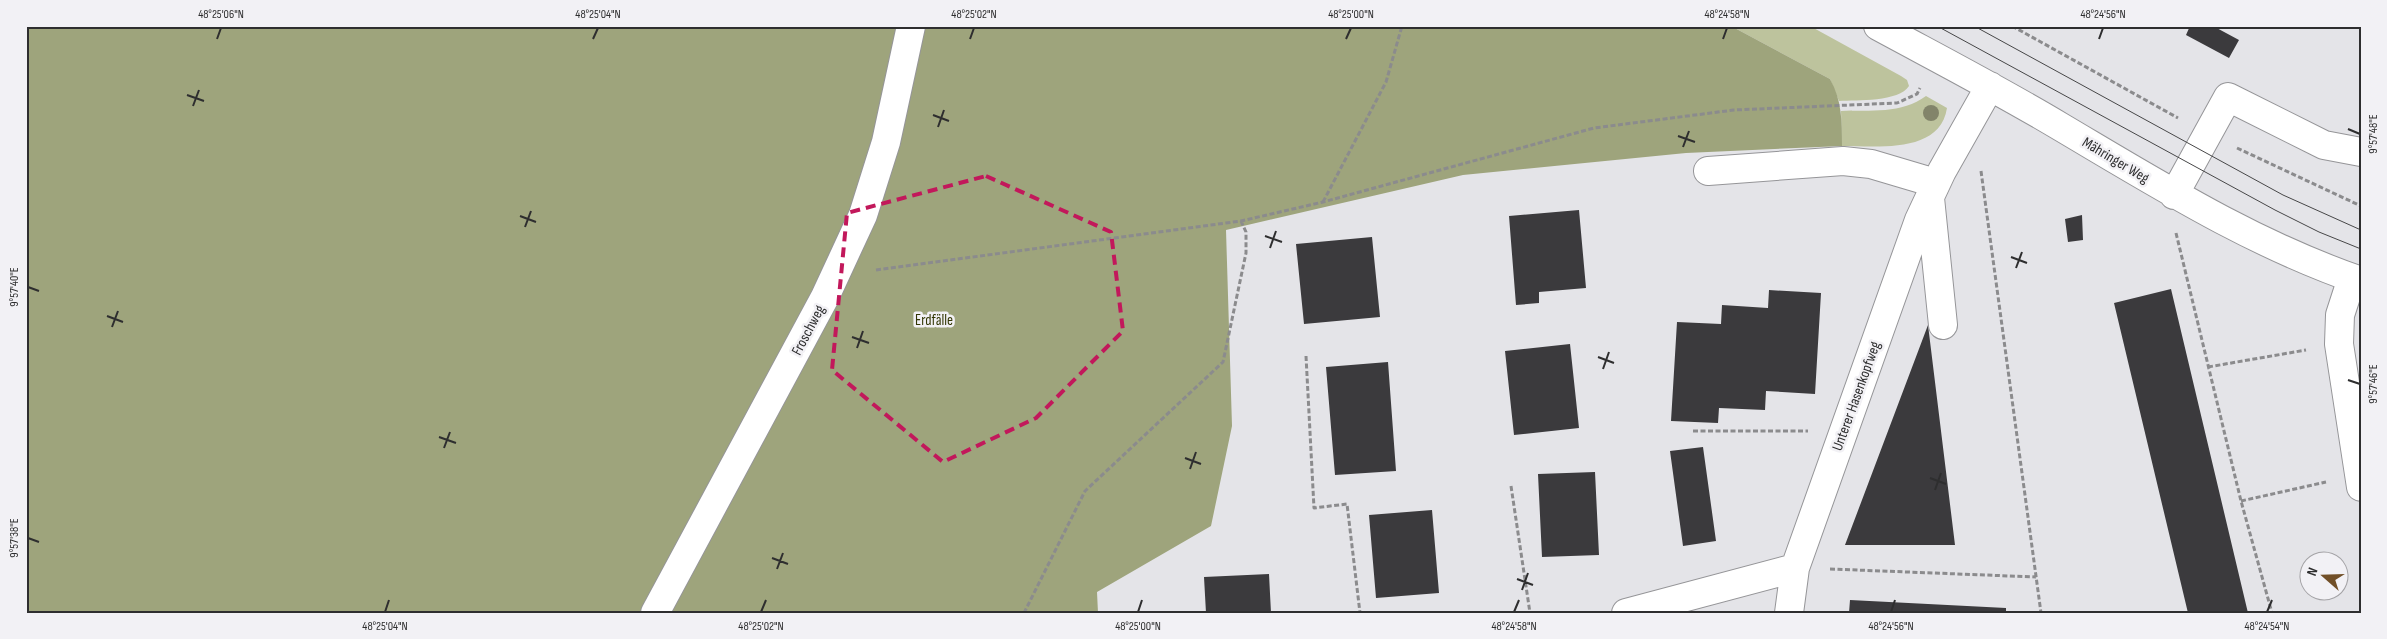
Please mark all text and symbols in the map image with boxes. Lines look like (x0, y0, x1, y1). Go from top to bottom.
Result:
text: 48°25'06"N (198, 7, 244, 22)
text: 48°25'04"N (575, 7, 621, 22)
text: 48°25'02"N (951, 7, 997, 22)
text: 48°25'00"N (1328, 7, 1374, 22)
text: 48°24'58"N (1704, 7, 1750, 22)
text: 48°24'56"N (2080, 7, 2126, 22)
text: 9°57'48"E (2366, 114, 2381, 154)
street label: Mähringer Weg (2079, 133, 2153, 188)
text: 9°57'40"E (7, 267, 22, 307)
street label: Froschweg (787, 302, 830, 359)
park label: Erdfälle (915, 311, 953, 330)
street label: Unterer Hasenkopfweg (1828, 339, 1885, 453)
text: 9°57'46"E (2366, 364, 2381, 404)
text: 9°57'38"E (7, 518, 22, 558)
north arrow (2300, 552, 2350, 602)
text: N (2303, 565, 2322, 578)
text: 48°25'04"N (362, 619, 408, 634)
text: 48°25'02"N (738, 619, 784, 634)
text: 48°25'00"N (1115, 619, 1161, 634)
text: 48°24'58"N (1491, 619, 1537, 634)
text: 48°24'56"N (1868, 619, 1914, 634)
text: 48°24'54"N (2245, 619, 2289, 634)

